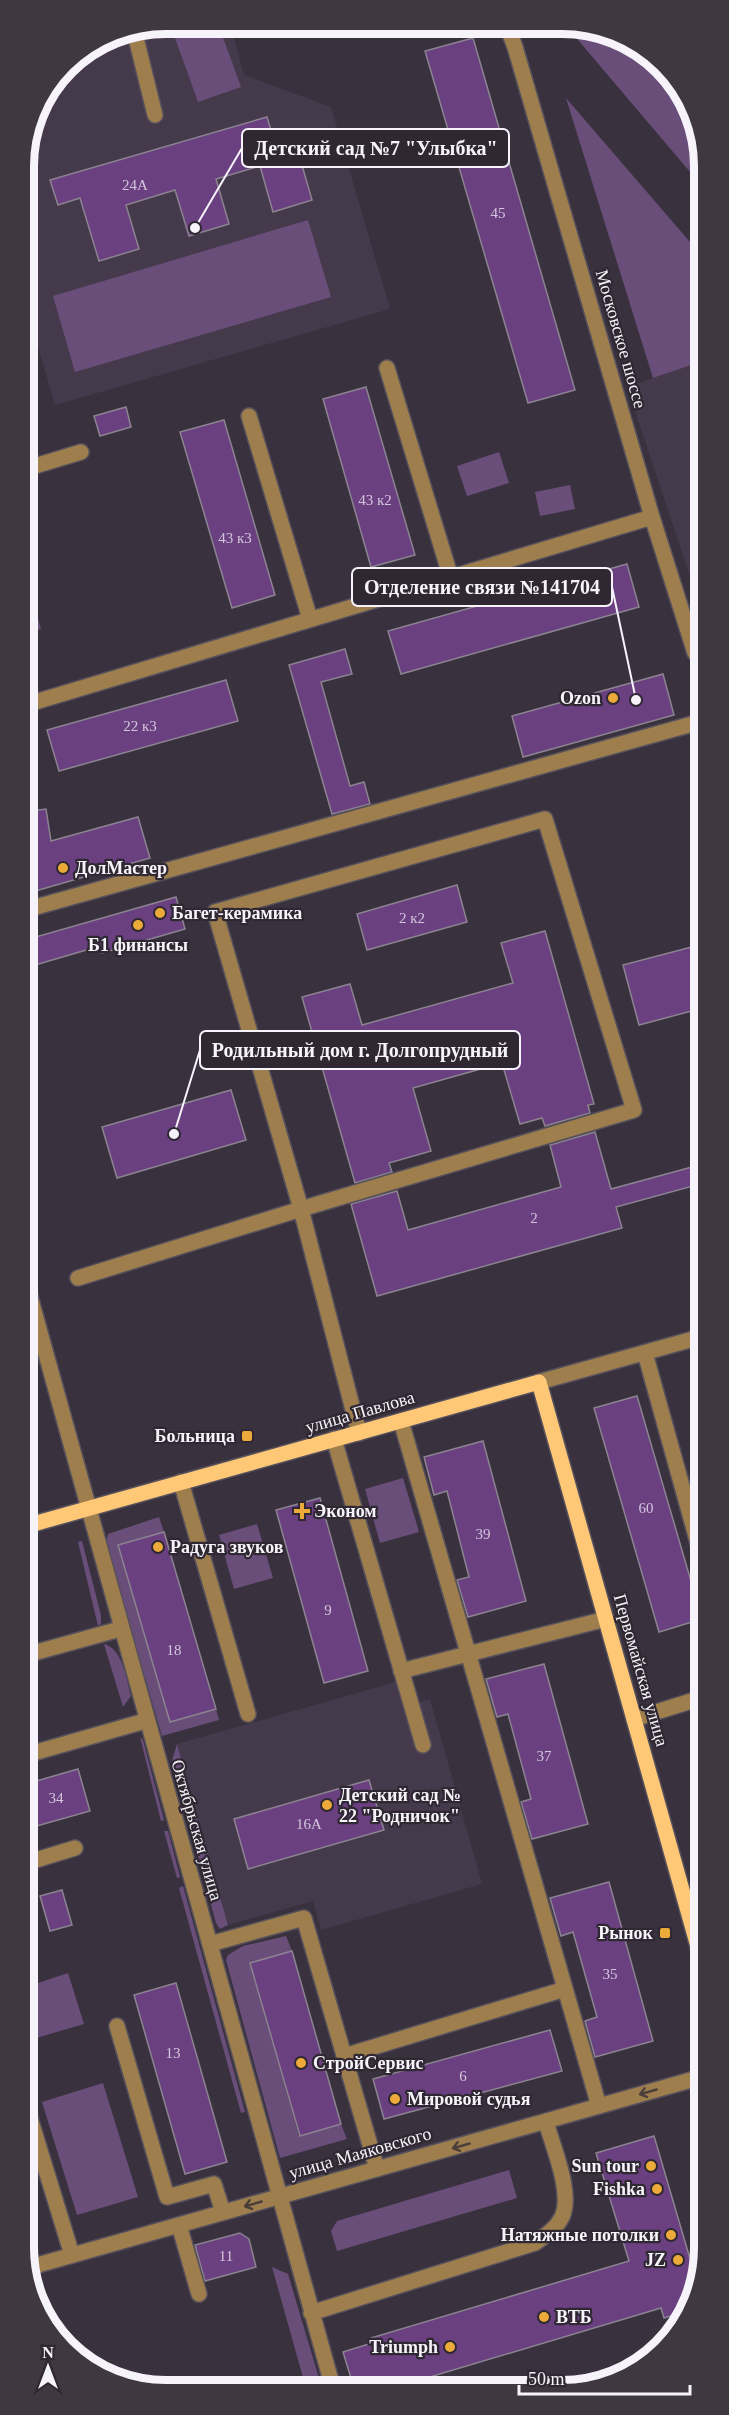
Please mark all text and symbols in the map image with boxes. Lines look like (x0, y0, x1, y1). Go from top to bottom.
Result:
callout: Детский сад №7 "Улыбка" (242, 129, 509, 167)
text: Детский сад №7 "Улыбка" (254, 137, 498, 160)
house number: 24А (122, 177, 148, 193)
house number: 45 (491, 205, 506, 221)
street label: Московское шоссе (592, 267, 650, 411)
house number: 43 к2 (358, 492, 392, 508)
house number: 43 к3 (218, 530, 252, 546)
callout: Отделение связи №141704 (352, 568, 612, 606)
text: Отделение связи №141704 (364, 576, 600, 598)
place label: Ozon (560, 688, 601, 708)
marker: Ozon (606, 691, 620, 705)
house number: 22 к3 (123, 718, 157, 734)
place label: ДолМастер (75, 858, 167, 878)
marker: ДолМастер (56, 861, 70, 875)
place label: Багет-керамика (172, 903, 302, 923)
marker: Багет-керамика (153, 906, 167, 920)
house number: 2 к2 (399, 910, 425, 926)
marker: Б1 финансы (131, 918, 145, 932)
place label: Б1 финансы (88, 935, 188, 955)
callout: Родильный дом г. Долгопрудный (200, 1031, 520, 1069)
text: Родильный дом г. Долгопрудный (212, 1039, 508, 1062)
house number: 2 (530, 1210, 538, 1226)
street label: улица Павлова (303, 1387, 417, 1437)
place label: Больница (155, 1426, 235, 1446)
marker: Больница (240, 1429, 254, 1443)
house number: 60 (639, 1500, 654, 1516)
place label: Эконом (314, 1501, 377, 1521)
marker: Эконом (295, 1504, 309, 1518)
house number: 39 (476, 1526, 491, 1542)
place label: Радуга звуков (170, 1537, 284, 1557)
marker: Радуга звуков (151, 1540, 165, 1554)
street label: Первомайская улица (610, 1591, 672, 1749)
house number: 9 (324, 1602, 332, 1618)
house number: 18 (167, 1642, 182, 1658)
house number: 37 (537, 1748, 552, 1764)
street label: Октябрьская улица (167, 1757, 227, 1903)
place label: Детский сад № 22 "Родничок" (339, 1785, 461, 1826)
house number: 34 (49, 1790, 64, 1806)
marker: Детский сад № 22 "Родничок" (320, 1798, 334, 1812)
house number: 16А (296, 1816, 322, 1832)
place label: Рынок (598, 1923, 654, 1943)
marker: Рынок (658, 1926, 672, 1940)
house number: 35 (603, 1966, 618, 1982)
house number: 13 (166, 2045, 181, 2061)
place label: СтройСервис (313, 2053, 424, 2073)
marker: СтройСервис (294, 2056, 308, 2070)
house number: 6 (459, 2068, 467, 2084)
one-way arrow (639, 2087, 658, 2098)
place label: Мировой судья (407, 2089, 531, 2109)
marker: Мировой судья (388, 2092, 402, 2106)
street label: улица Маяковского (286, 2123, 434, 2183)
one-way arrow (452, 2140, 471, 2152)
place label: Sun tour (571, 2156, 639, 2176)
marker: Sun tour (644, 2159, 658, 2173)
place label: Fishka (593, 2179, 645, 2199)
marker: Fishka (650, 2182, 664, 2196)
one-way arrow (244, 2199, 263, 2210)
place label: Натяжные потолки (501, 2225, 659, 2245)
marker: Натяжные потолки (664, 2228, 678, 2242)
house number: 11 (219, 2248, 233, 2264)
place label: JZ (645, 2250, 666, 2270)
marker: JZ (671, 2253, 685, 2267)
place label: ВТБ (556, 2307, 592, 2327)
marker: ВТБ (537, 2310, 551, 2324)
north arrow (18, 2337, 78, 2397)
place label: Triumph (369, 2337, 438, 2357)
marker: Triumph (443, 2340, 457, 2354)
text: N (42, 2344, 54, 2361)
scale bar (519, 2358, 690, 2396)
text: 50 m (528, 2369, 565, 2389)

